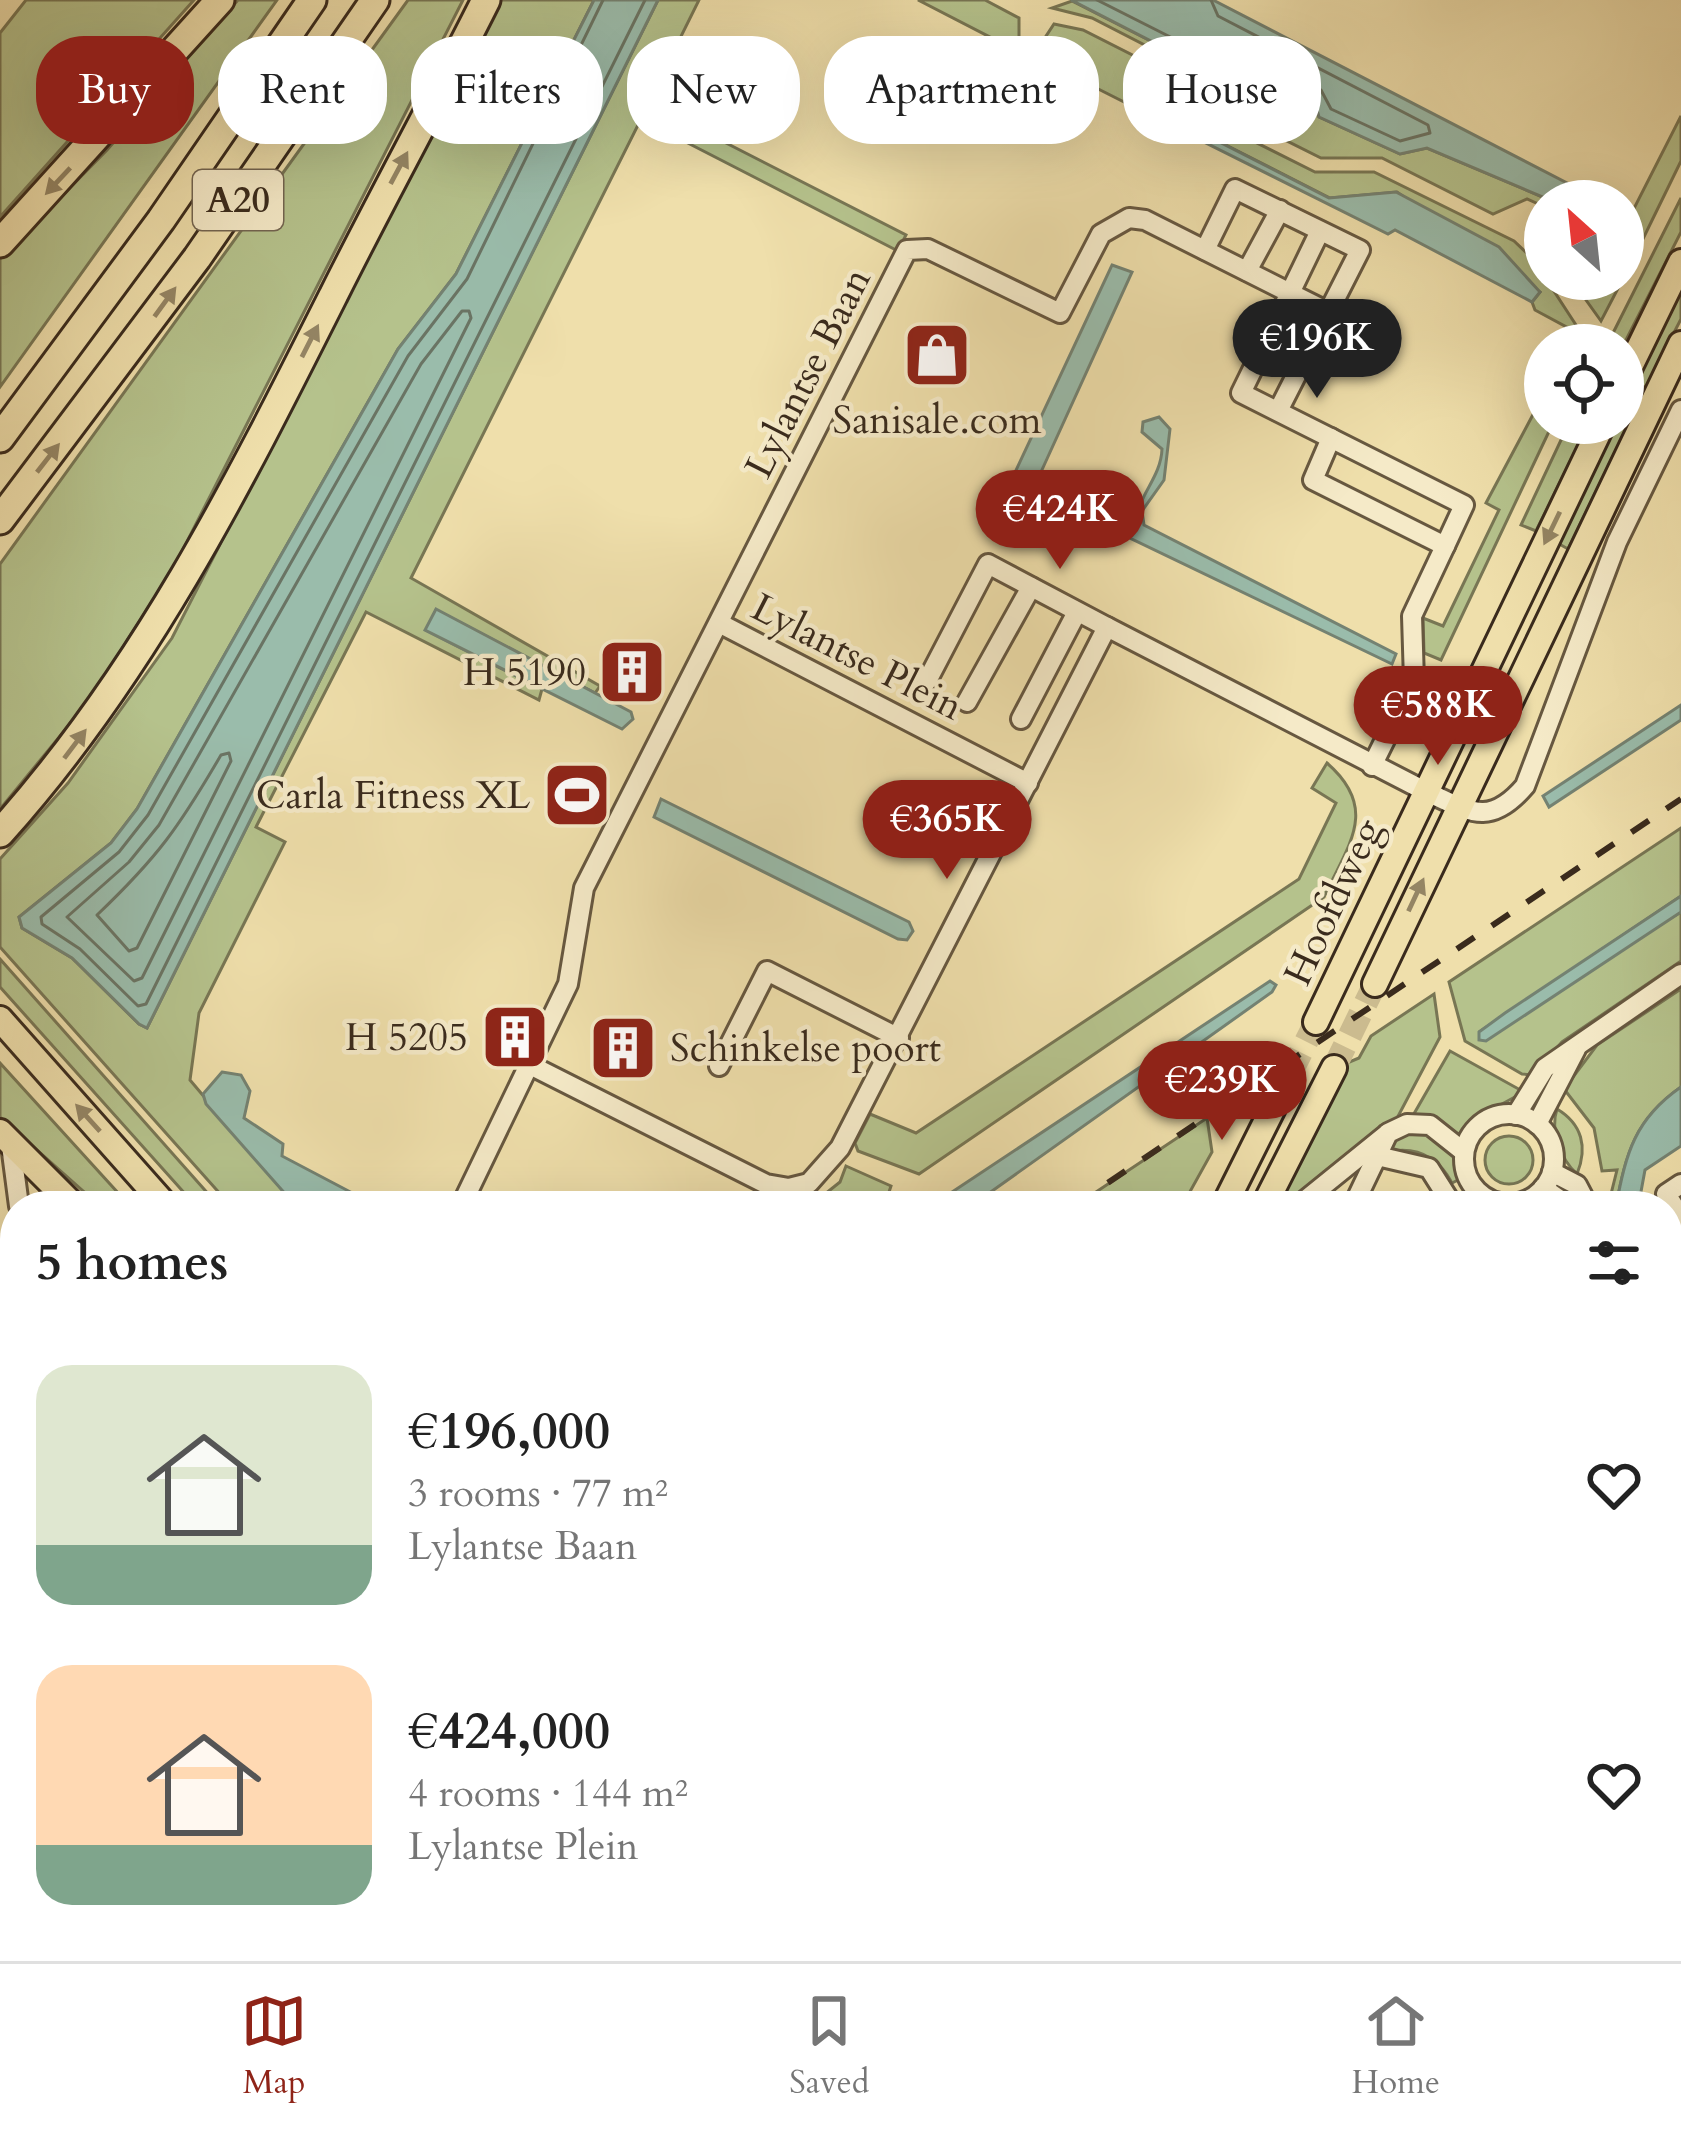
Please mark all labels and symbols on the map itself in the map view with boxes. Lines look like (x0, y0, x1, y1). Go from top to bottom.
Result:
one-way arrow (388, 151, 409, 186)
one-way arrow (45, 167, 72, 196)
road number: A20 (193, 170, 283, 230)
north arrow (1524, 180, 1644, 300)
street label: Lylantse Baan (732, 259, 884, 487)
one-way arrow (153, 286, 176, 318)
pin: €196K (1233, 299, 1401, 401)
shop icon: Sanisale.com (902, 320, 972, 390)
one-way arrow (300, 324, 320, 358)
place label: Sanisale.com (833, 394, 1041, 447)
one-way arrow (35, 443, 60, 474)
pin: €424K (976, 470, 1144, 572)
one-way arrow (1542, 511, 1562, 545)
street label: Lylantse Plein (742, 581, 972, 733)
building icon: H 5190 (597, 637, 667, 707)
place label: H 5190 (463, 646, 586, 699)
pin: €588K (1354, 666, 1522, 768)
one-way arrow (62, 728, 87, 759)
sports icon: Carla Fitness XL (542, 760, 612, 830)
place label: Carla Fitness XL (256, 769, 530, 822)
pin: €365K (863, 780, 1031, 882)
street label: Hoofdweg (1271, 810, 1395, 994)
one-way arrow (1406, 877, 1426, 912)
building icon: H 5205 (480, 1002, 550, 1072)
place label: H 5205 (345, 1011, 468, 1064)
building icon: Schinkelse poort (588, 1013, 658, 1083)
place label: Schinkelse poort (670, 1022, 941, 1075)
pin: €239K (1138, 1041, 1306, 1143)
one-way arrow (75, 1104, 102, 1133)

